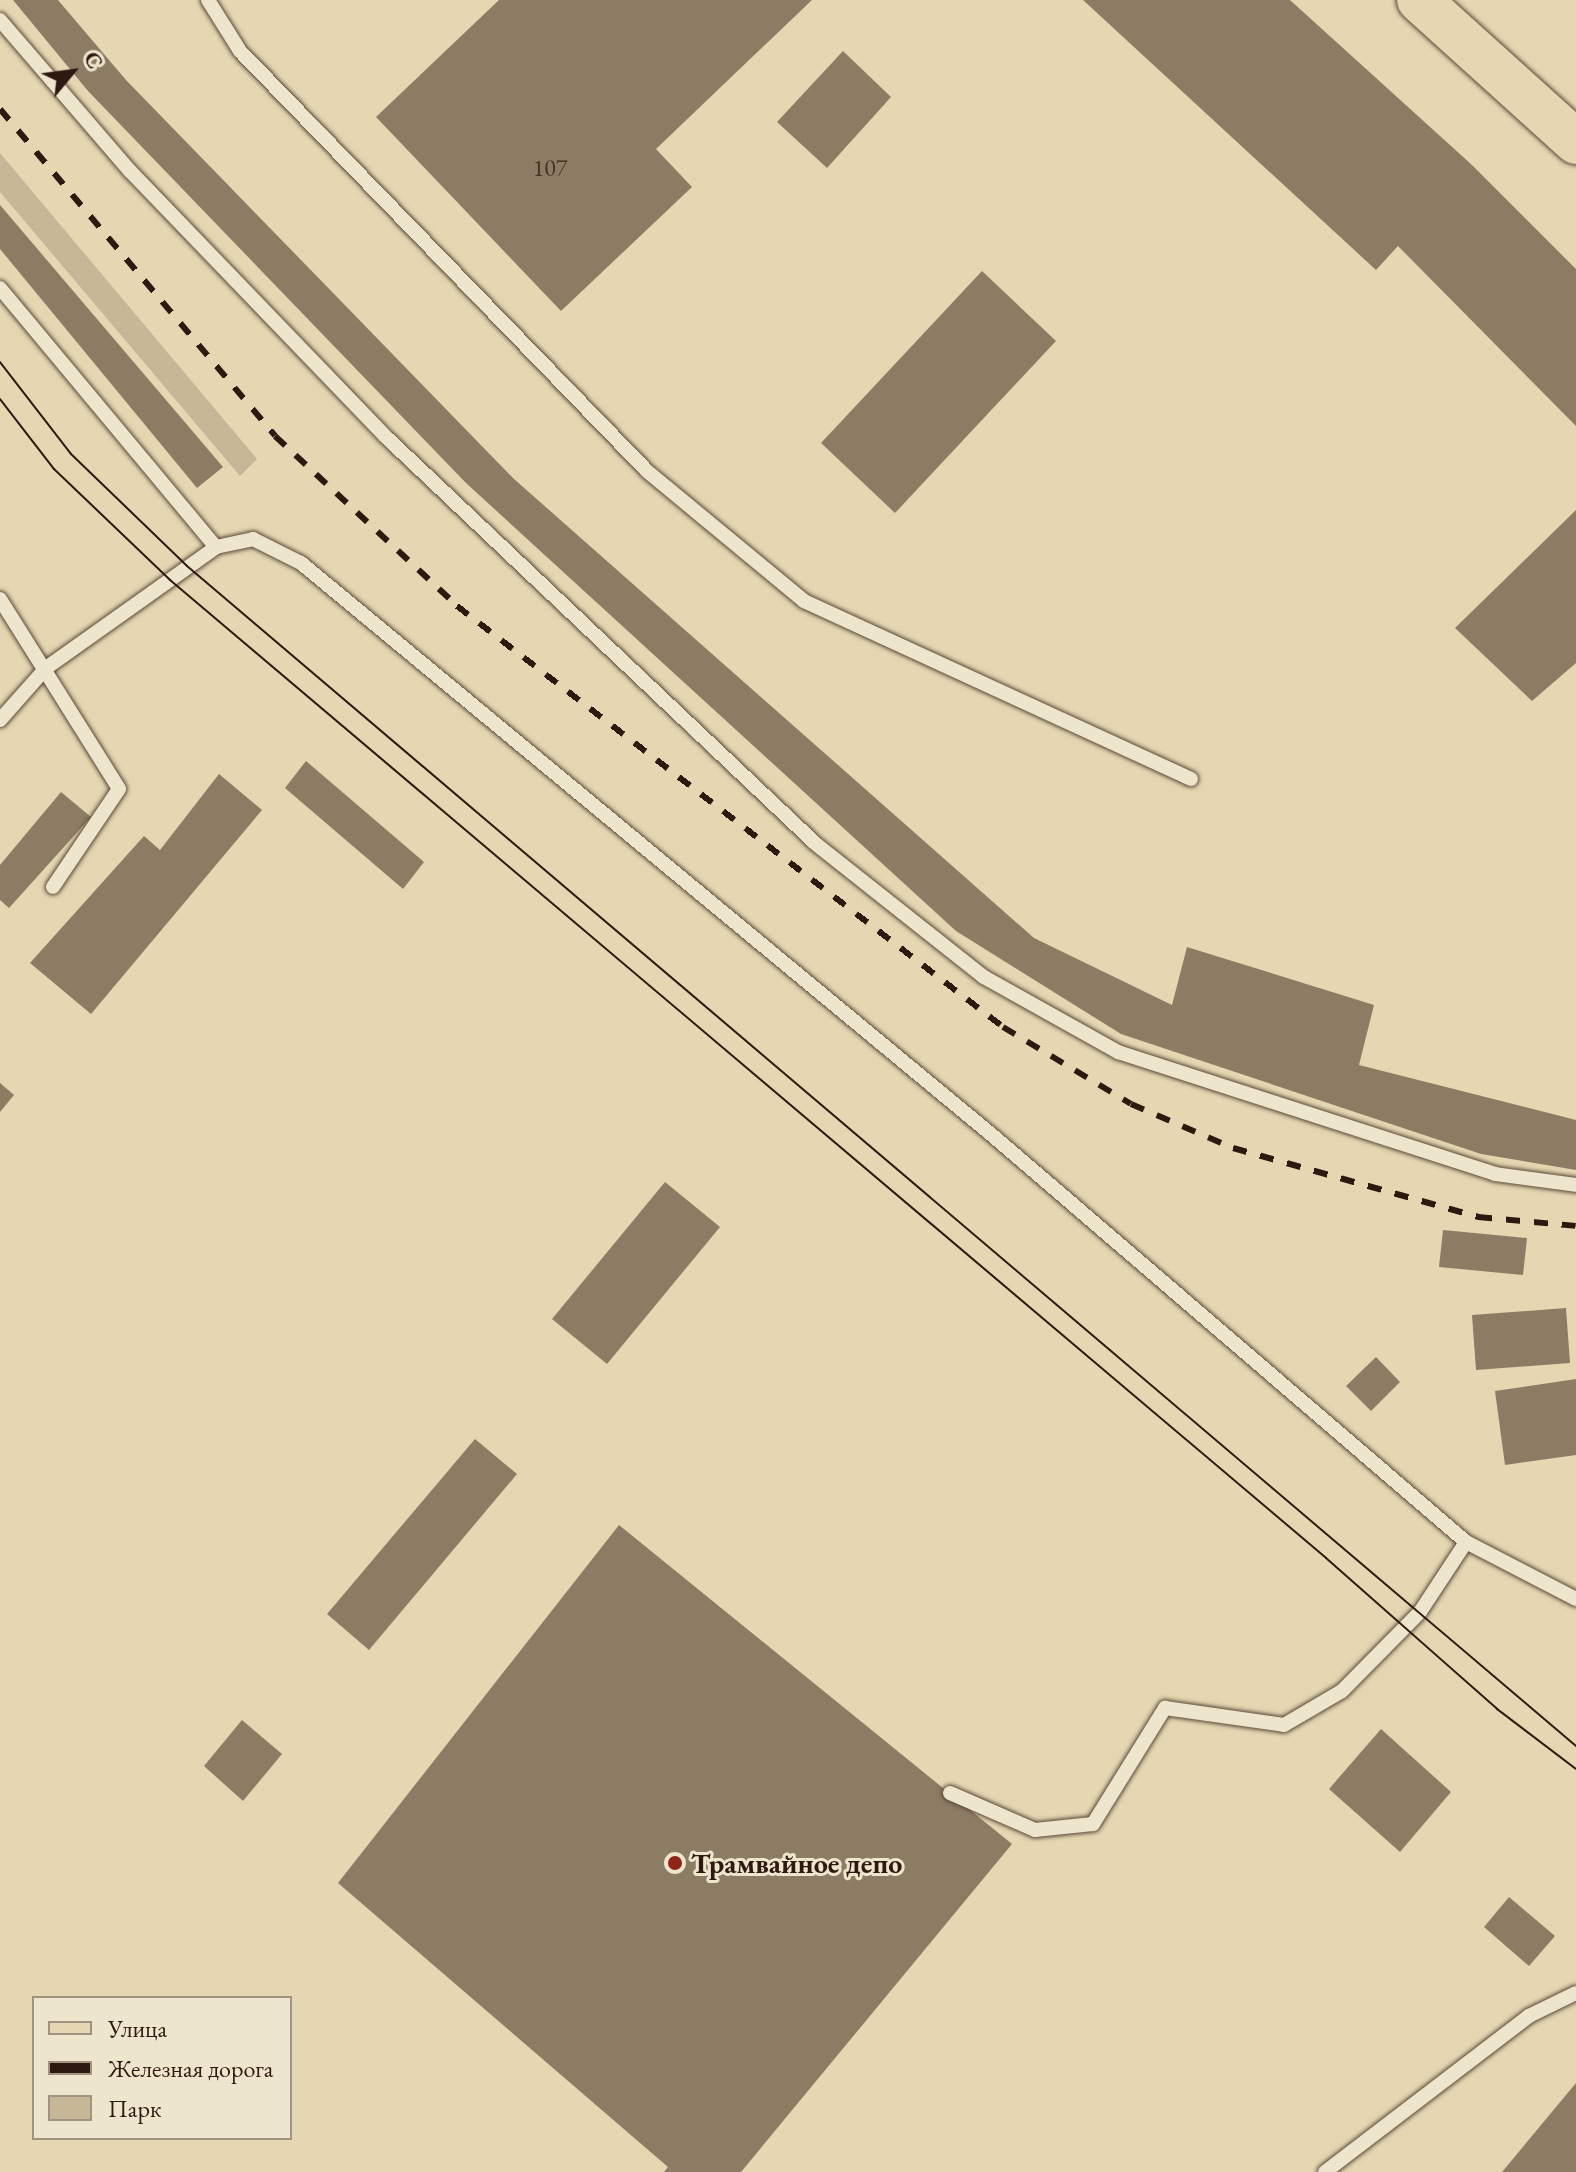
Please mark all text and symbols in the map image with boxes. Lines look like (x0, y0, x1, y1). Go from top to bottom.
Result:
north arrow (32, 32, 112, 112)
text: С (77, 46, 110, 74)
house number: 107 (533, 154, 567, 182)
place label: Трамвайное депо (691, 1846, 902, 1880)
marker: Трамвайное депо (666, 1854, 684, 1872)
legend (32, 1996, 292, 2140)
text: Улица (108, 2013, 167, 2044)
text: Железная дорога (108, 2053, 273, 2084)
text: Парк (108, 2093, 161, 2124)

